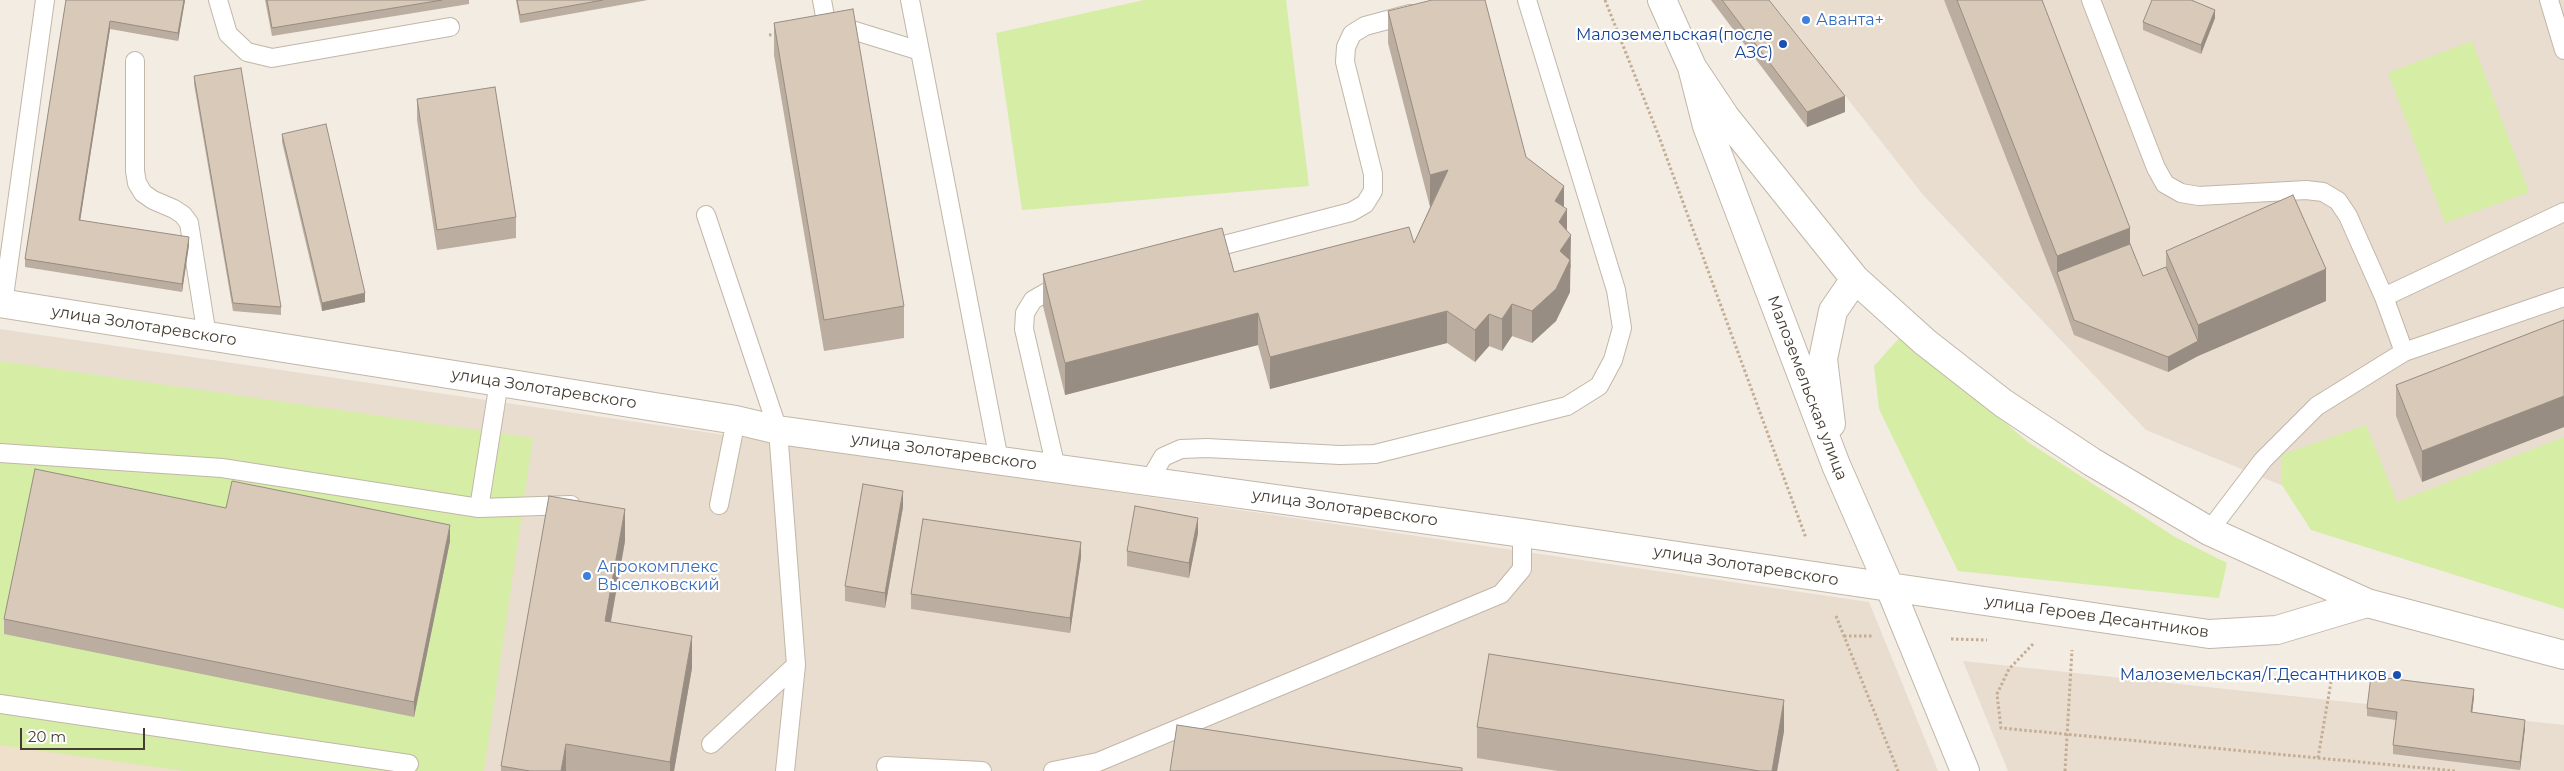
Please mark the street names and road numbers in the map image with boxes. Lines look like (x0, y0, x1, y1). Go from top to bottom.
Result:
street label: Малоземельская улица (1763, 293, 1851, 483)
street label: улица Золотаревского (50, 302, 238, 350)
street label: улица Золотаревского (450, 365, 638, 413)
street label: улица Золотаревского (850, 429, 1038, 475)
street label: улица Золотаревского (1251, 485, 1439, 531)
street label: улица Золотаревского (1652, 542, 1840, 590)
street label: улица Героев Десантников (1984, 592, 2210, 642)

